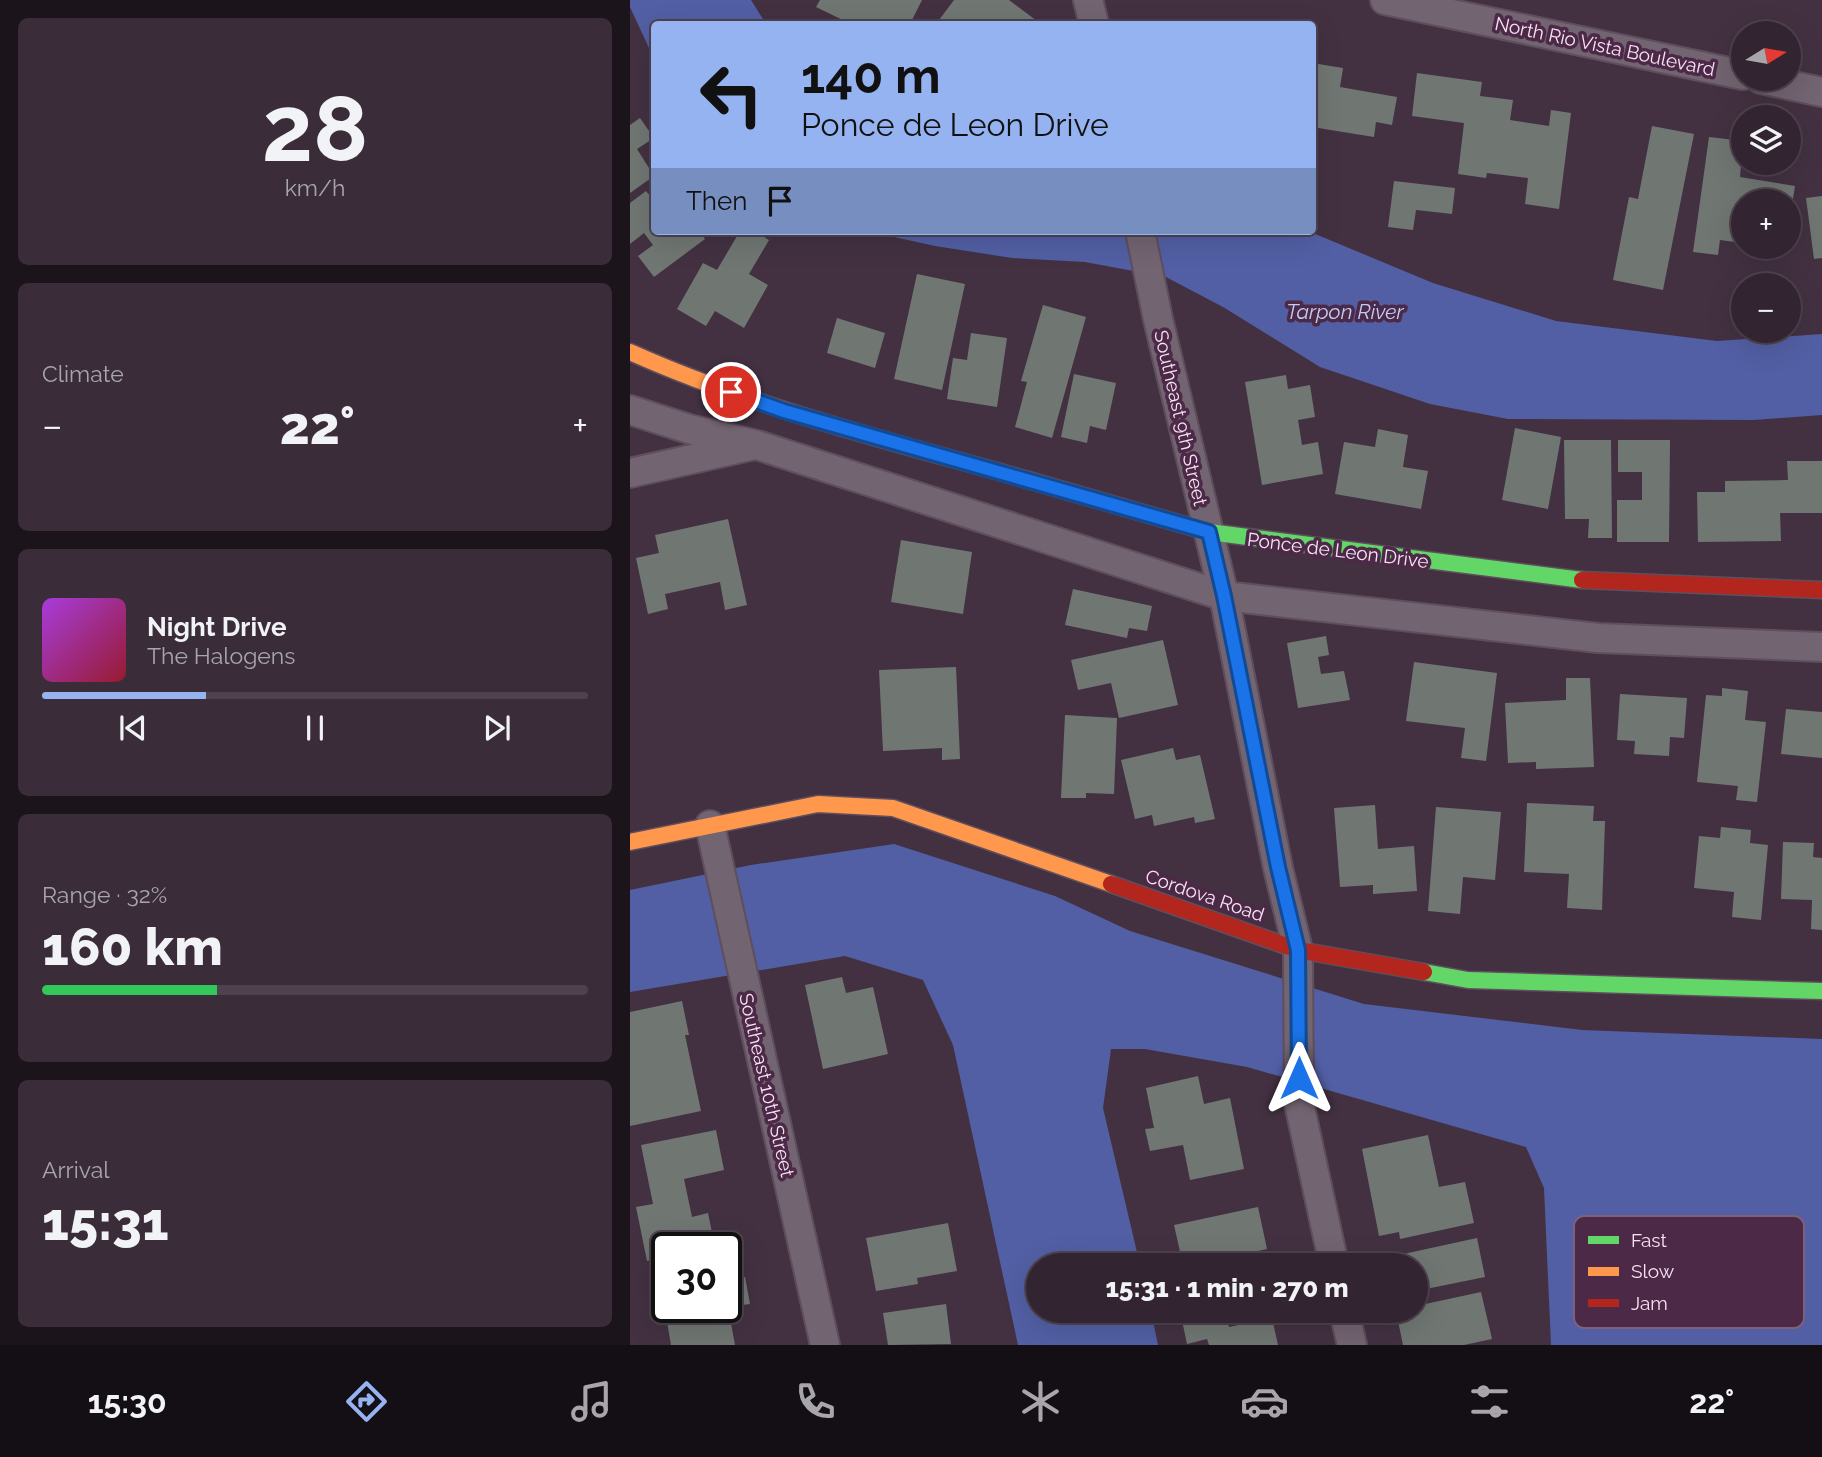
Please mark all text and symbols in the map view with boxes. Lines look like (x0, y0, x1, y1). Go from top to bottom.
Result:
street label: North Rio Vista Boulevard (1493, 12, 1717, 80)
north arrow (1731, 21, 1801, 91)
map controls (1731, 21, 1801, 343)
text: 140 m (801, 47, 941, 104)
icon: left (686, 49, 777, 140)
text: 28 (262, 75, 368, 182)
button: layers (1731, 105, 1801, 175)
text: Ponce de Leon Drive (801, 106, 1109, 143)
text: km/h (285, 174, 345, 201)
icon: arrive (761, 182, 799, 220)
text: Then (686, 186, 747, 216)
button: + (1731, 189, 1801, 259)
button: − (1731, 273, 1801, 343)
water label: Tarpon River (1286, 299, 1405, 324)
street label: Southeast 9th Street (1150, 328, 1212, 509)
text: Climate (42, 360, 124, 387)
pin (701, 362, 761, 422)
icon: arrive (712, 373, 750, 411)
text: 22° (280, 395, 355, 456)
text: − (42, 403, 62, 448)
text: + (572, 403, 588, 448)
street label: Ponce de Leon Drive (1246, 528, 1430, 572)
text: Night Drive (147, 612, 286, 642)
text: The Halogens (147, 642, 295, 669)
icon: previous (114, 709, 152, 747)
icon: pause (296, 709, 334, 747)
icon: next (478, 709, 516, 747)
street label: Cordova Road (1143, 864, 1267, 926)
text: Range · 32% (42, 881, 167, 908)
text: 160 km (42, 916, 223, 977)
street label: Southeast 10th Street (735, 991, 799, 1180)
position arrow (1262, 1041, 1336, 1115)
text: Arrival (42, 1156, 109, 1183)
text: 15:31 (42, 1191, 169, 1252)
legend (1574, 1216, 1804, 1328)
text: Fast (1631, 1229, 1667, 1251)
speed limit sign: 30 (651, 1232, 742, 1323)
text: Slow (1631, 1260, 1675, 1282)
text: 15:31 · 1 min · 270 m (1105, 1273, 1349, 1303)
text: Jam (1631, 1292, 1668, 1314)
icon: directions (342, 1377, 391, 1426)
icon: music (567, 1377, 616, 1426)
icon: phone (791, 1377, 840, 1426)
icon: climate (1016, 1377, 1065, 1426)
icon: car (1240, 1377, 1289, 1426)
icon: filters (1465, 1377, 1514, 1426)
text: 15:30 (88, 1383, 167, 1420)
text: 22° (1689, 1383, 1734, 1420)

